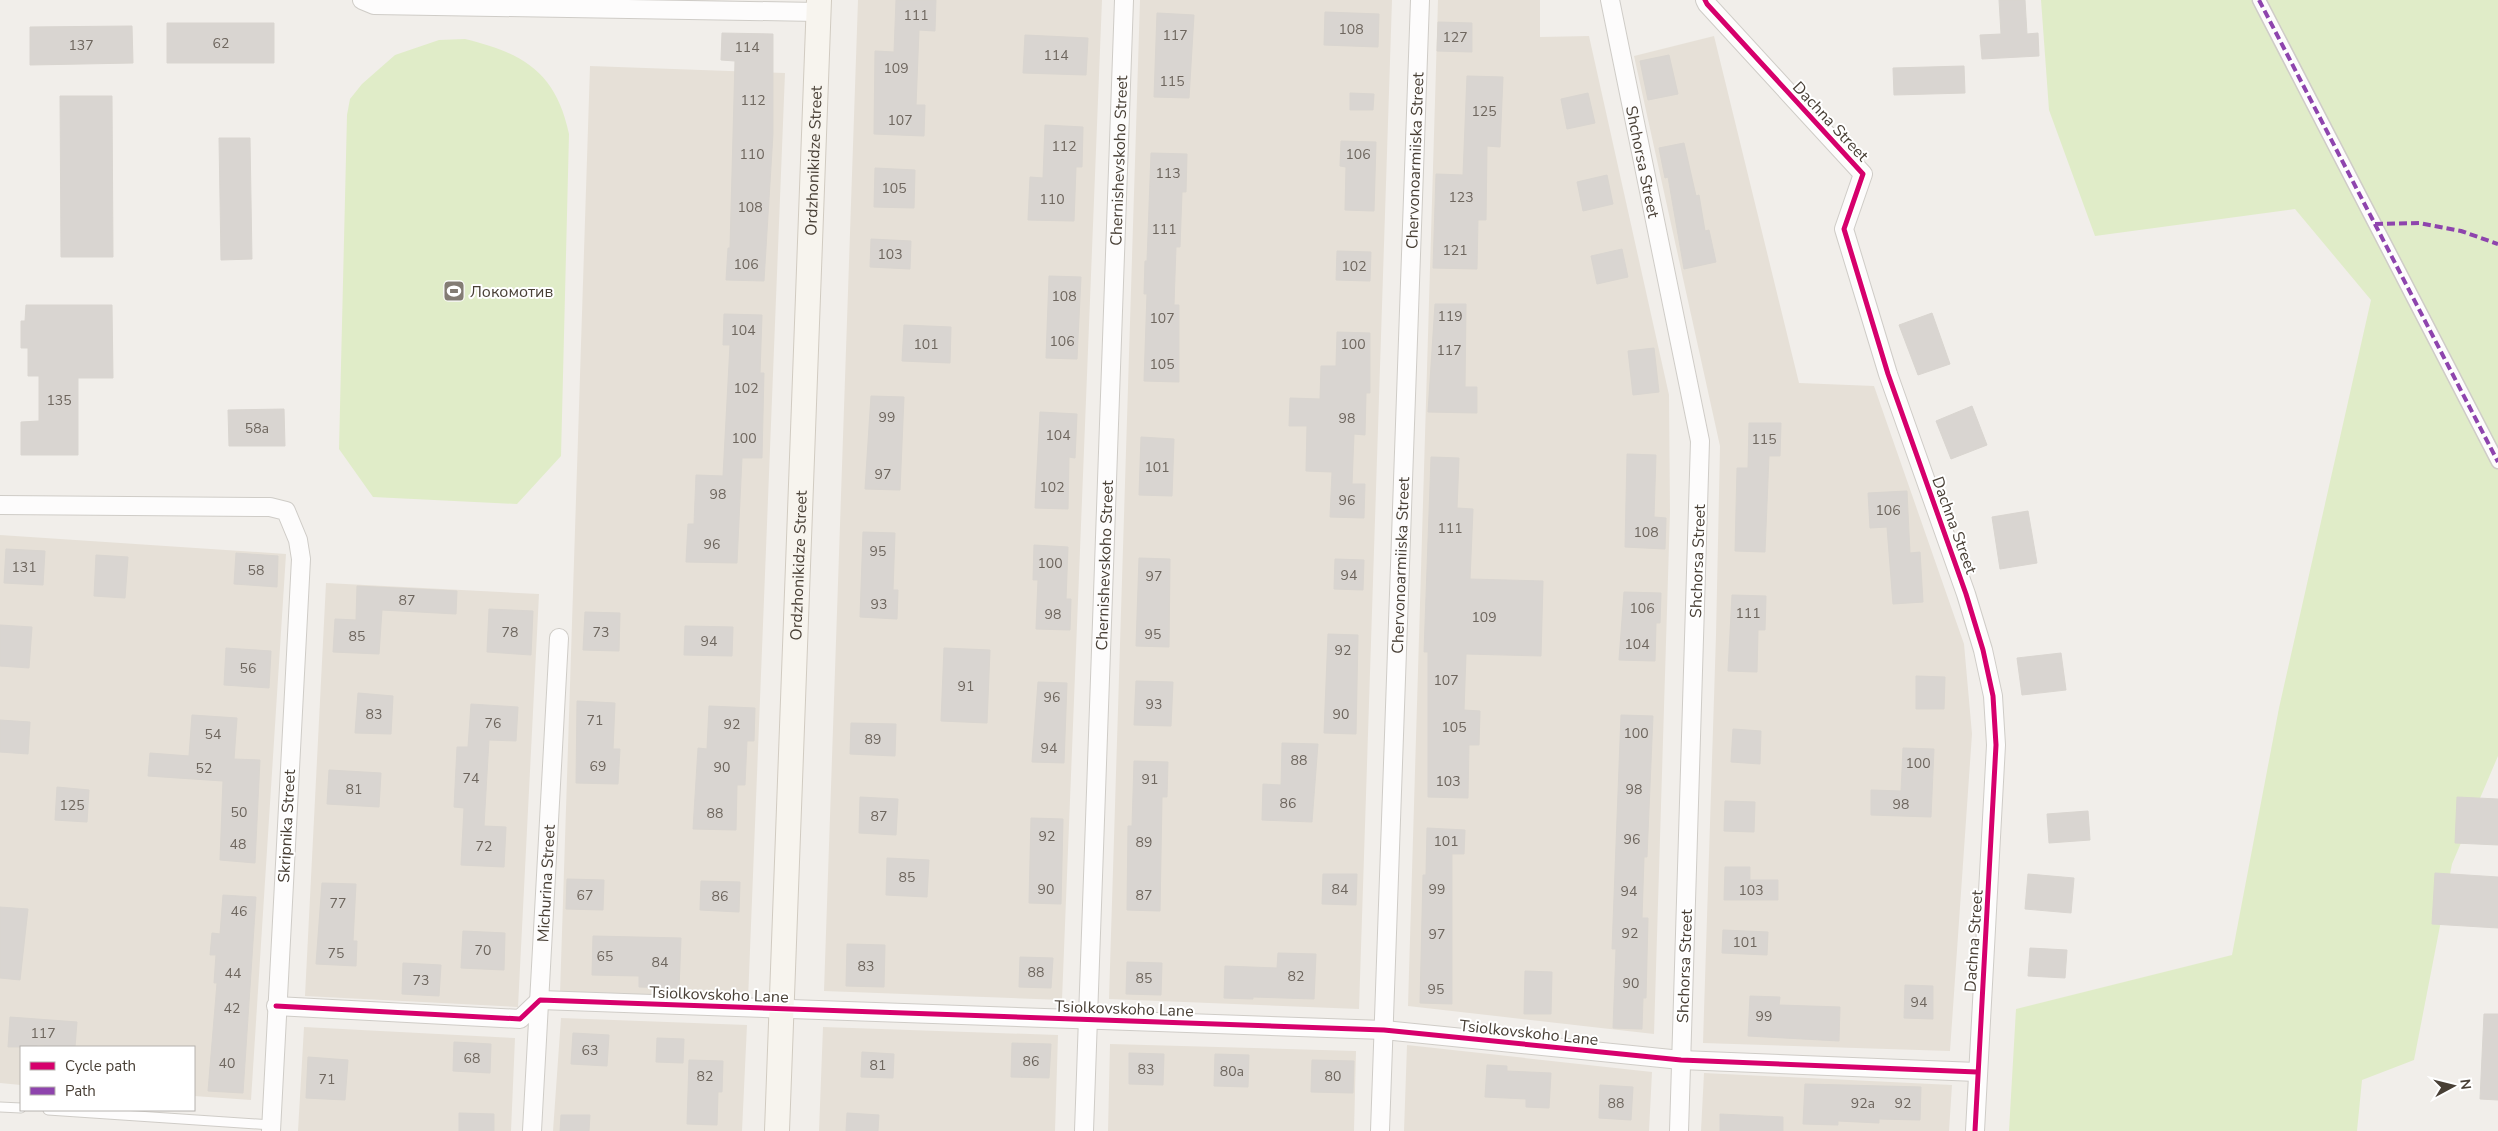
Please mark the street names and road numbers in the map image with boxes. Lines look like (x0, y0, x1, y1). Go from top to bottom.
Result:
street label: Chervonoarmiiska Street (1401, 71, 1429, 249)
street label: Chernishevskoho Street (1105, 75, 1133, 246)
street label: Dachna Street (1787, 77, 1873, 167)
street label: Ordzhonikidze Street (800, 85, 828, 236)
street label: Shchorsa Street (1620, 104, 1664, 220)
street label: Dachna Street (1926, 474, 1982, 577)
street label: Chervonoarmiiska Street (1387, 476, 1415, 654)
street label: Chernishevskoho Street (1091, 479, 1119, 651)
street label: Ordzhonikidze Street (785, 490, 813, 641)
street label: Shchorsa Street (1685, 503, 1711, 618)
street label: Skripnika Street (273, 768, 301, 883)
street label: Michurina Street (532, 824, 561, 943)
street label: Dachna Street (1959, 889, 1989, 993)
street label: Shchorsa Street (1672, 908, 1698, 1023)
street label: Tsiolkovskoho Lane (649, 982, 789, 1008)
street label: Tsiolkovskoho Lane (1054, 996, 1194, 1022)
street label: Tsiolkovskoho Lane (1458, 1015, 1599, 1051)

